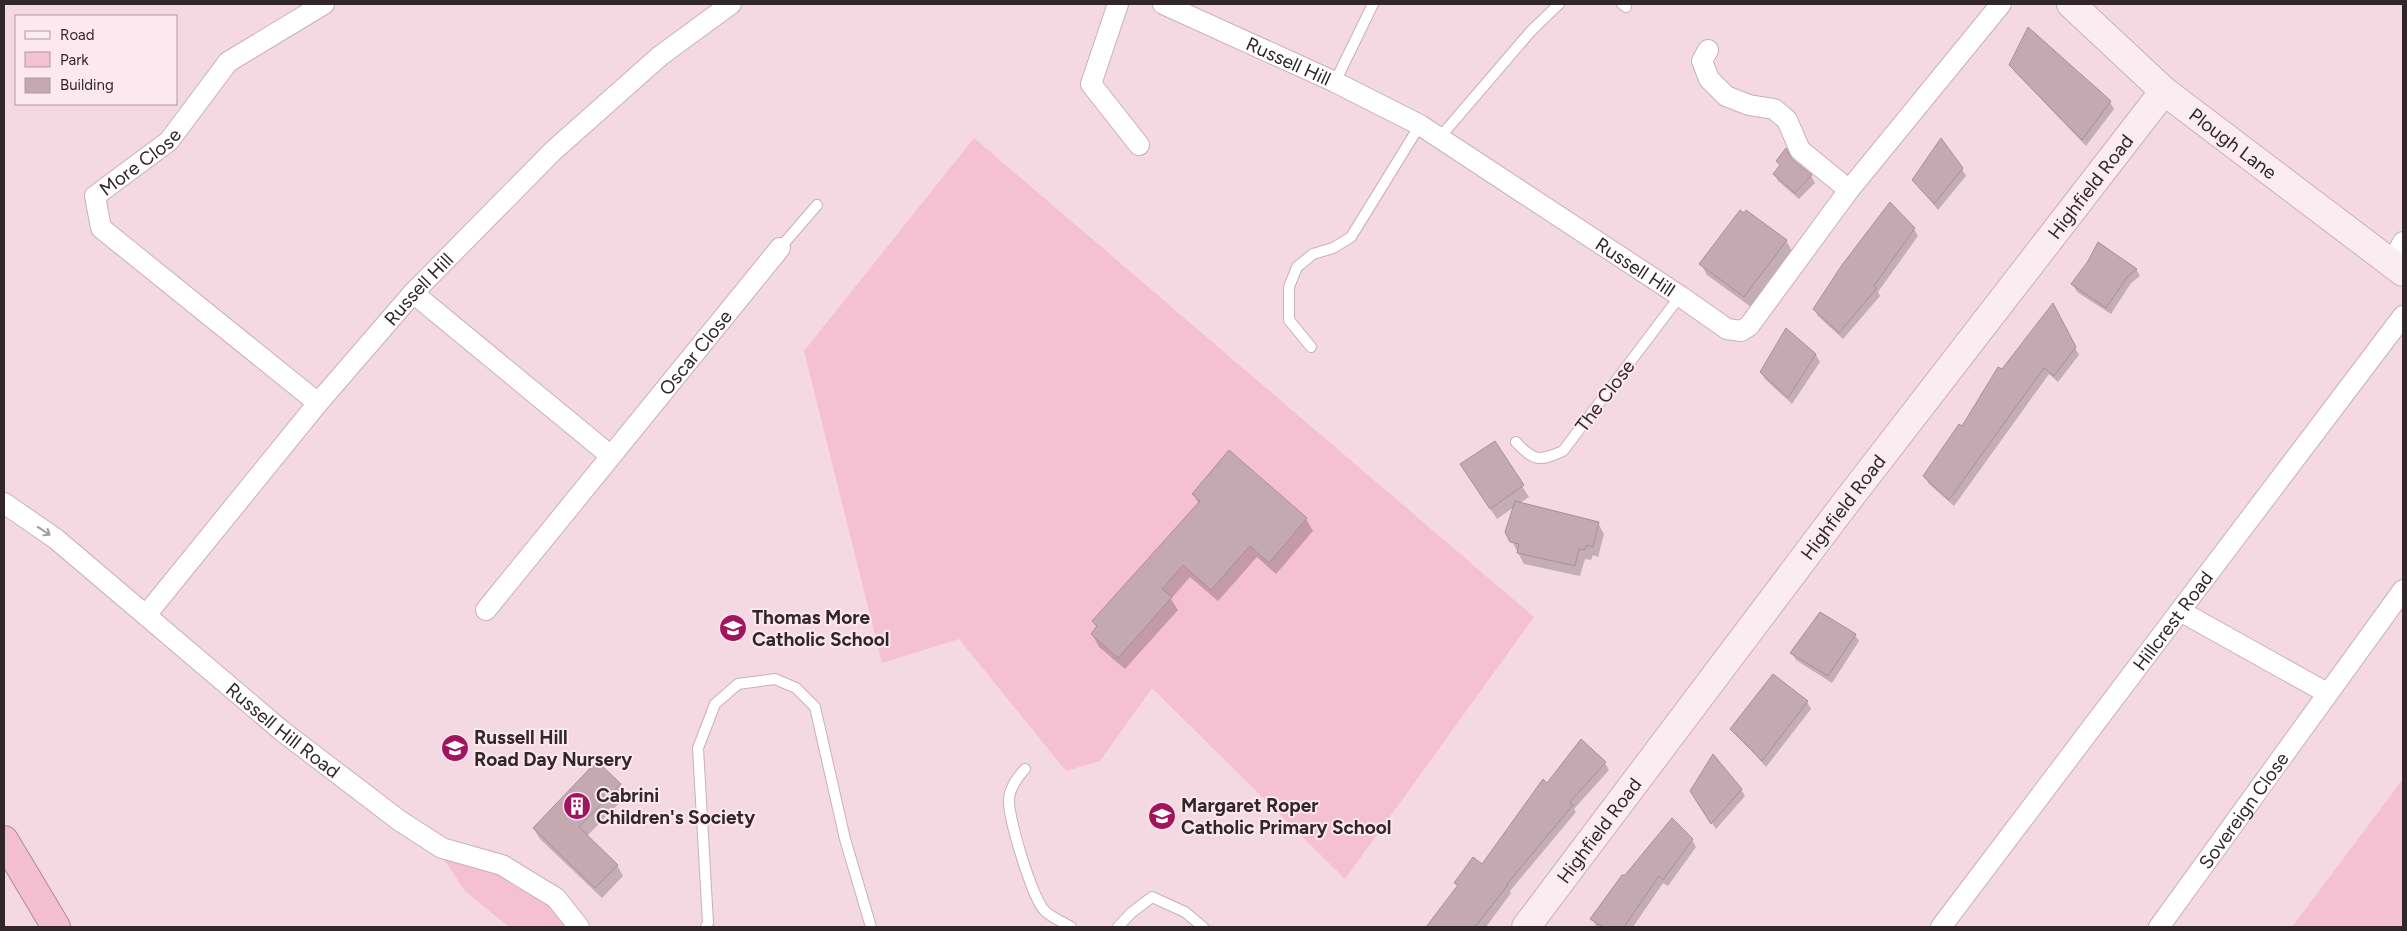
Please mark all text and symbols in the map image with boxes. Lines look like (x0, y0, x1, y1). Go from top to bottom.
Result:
legend (15, 15, 178, 105)
text: Road (60, 26, 95, 44)
street label: Russell Hill (1243, 32, 1335, 90)
text: Park (60, 51, 89, 69)
text: Building (60, 76, 114, 94)
street label: Plough Lane (2185, 103, 2281, 184)
street label: More Close (95, 124, 186, 200)
street label: Highfield Road (2043, 130, 2138, 243)
street label: Russell Hill (1591, 232, 1680, 301)
street label: Russell Hill (379, 248, 458, 330)
street label: Oscar Close (654, 305, 737, 399)
street label: The Close (1570, 355, 1640, 437)
street label: Highfield Road (1795, 450, 1890, 564)
one-way arrow (37, 526, 51, 536)
street label: Hillcrest Road (2128, 566, 2218, 675)
place label: Thomas More Catholic School (752, 606, 889, 651)
school or university icon: Thomas More Catholic School (718, 613, 748, 643)
street label: Russell Hill Road (222, 677, 344, 782)
place label: Russell Hill Road Day Nursery (474, 726, 632, 771)
school or university icon: Russell Hill Road Day Nursery (440, 733, 470, 763)
street label: Sovereign Close (2194, 748, 2293, 873)
street label: Highfield Road (1552, 773, 1646, 888)
place label: Cabrini Children's Society (596, 784, 755, 829)
building icon: Cabrini Children's Society (562, 791, 592, 821)
place label: Margaret Roper Catholic Primary School (1181, 794, 1391, 839)
school or university icon: Margaret Roper Catholic Primary School (1147, 801, 1177, 831)

